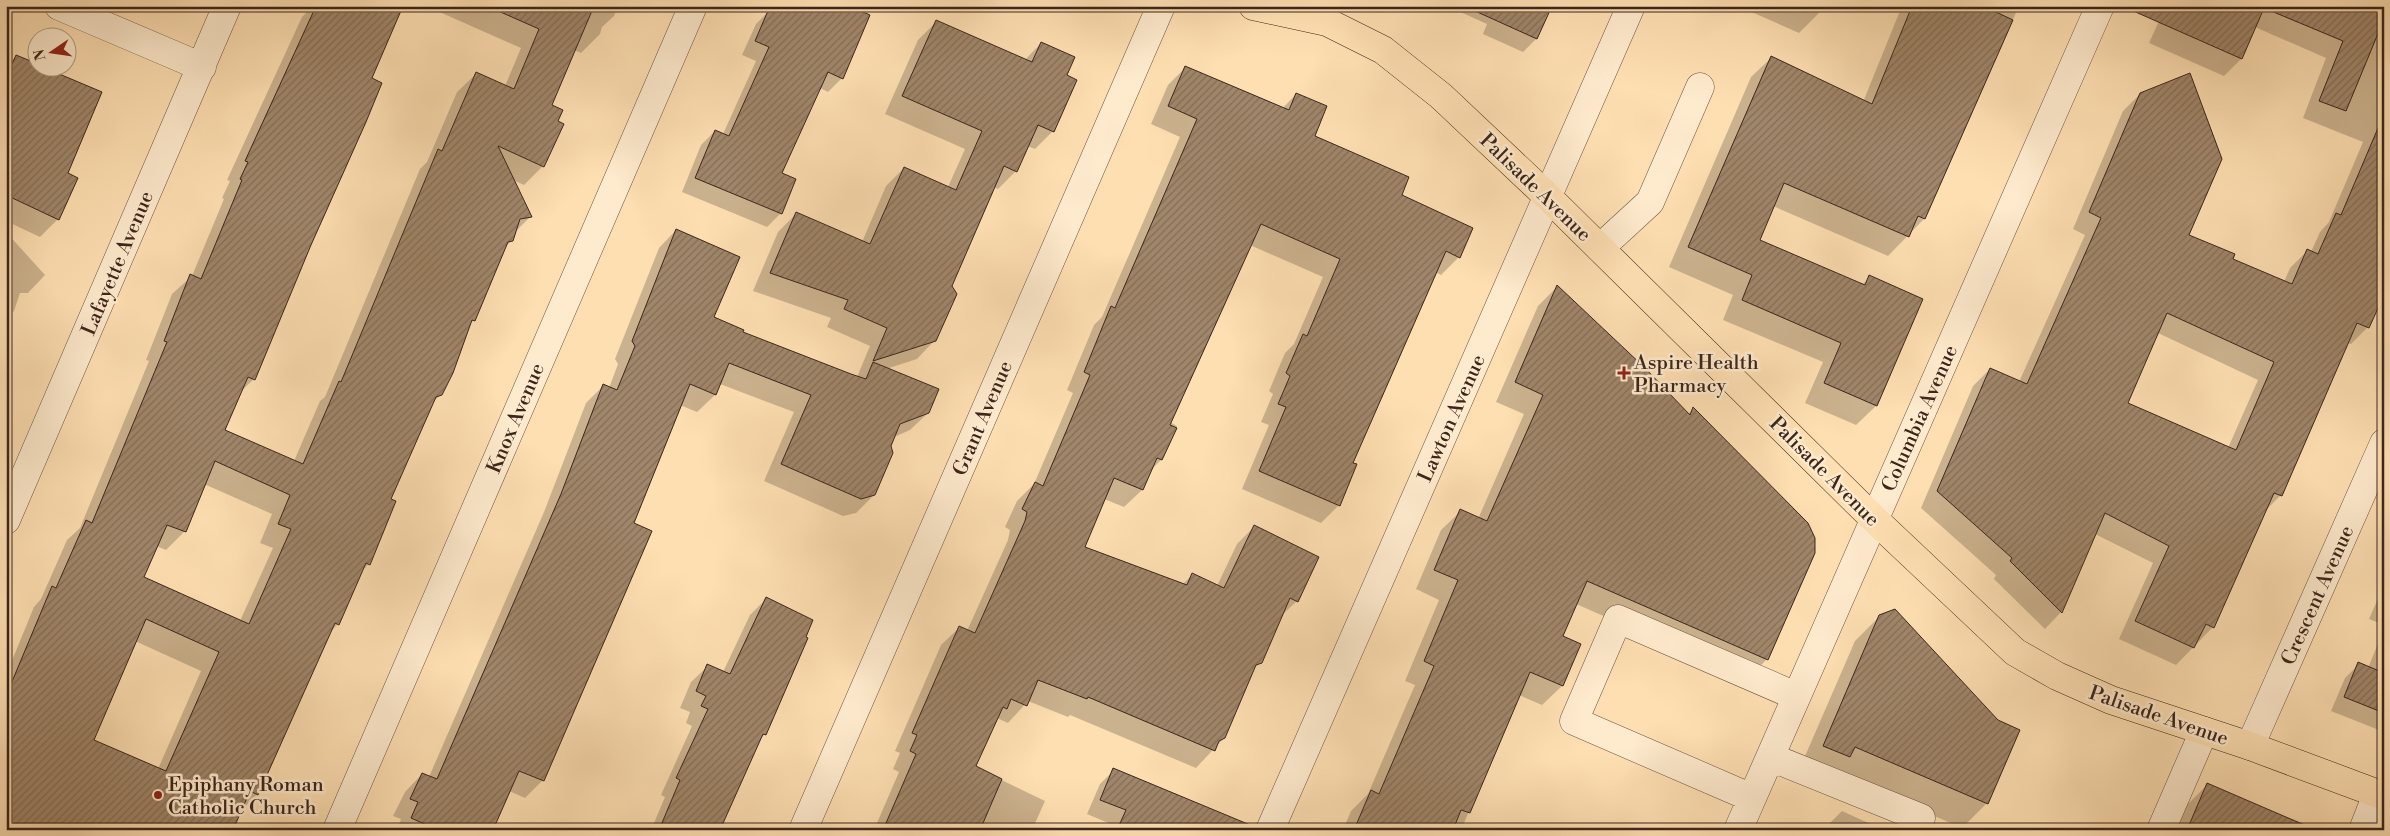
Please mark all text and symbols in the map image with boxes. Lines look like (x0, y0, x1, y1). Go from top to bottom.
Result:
north arrow (28, 28, 78, 78)
text: N (30, 47, 50, 62)
street label: Palisade Avenue (1474, 128, 1596, 248)
street label: Lafayette Avenue (77, 188, 160, 339)
street label: Columbia Avenue (1877, 341, 1964, 496)
street label: Lawton Avenue (1413, 351, 1492, 486)
place label: Aspire Health Pharmacy (1633, 351, 1759, 399)
street label: Grant Avenue (948, 357, 1019, 480)
street label: Knox Avenue (482, 360, 551, 478)
marker: Aspire Health Pharmacy (1618, 367, 1630, 379)
street label: Palisade Avenue (1764, 412, 1884, 532)
street label: Crescent Avenue (2276, 522, 2360, 669)
street label: Palisade Avenue (2086, 681, 2231, 752)
place label: Epiphany Roman Catholic Church (168, 773, 324, 821)
marker: Epiphany Roman Catholic Church (152, 789, 164, 801)

